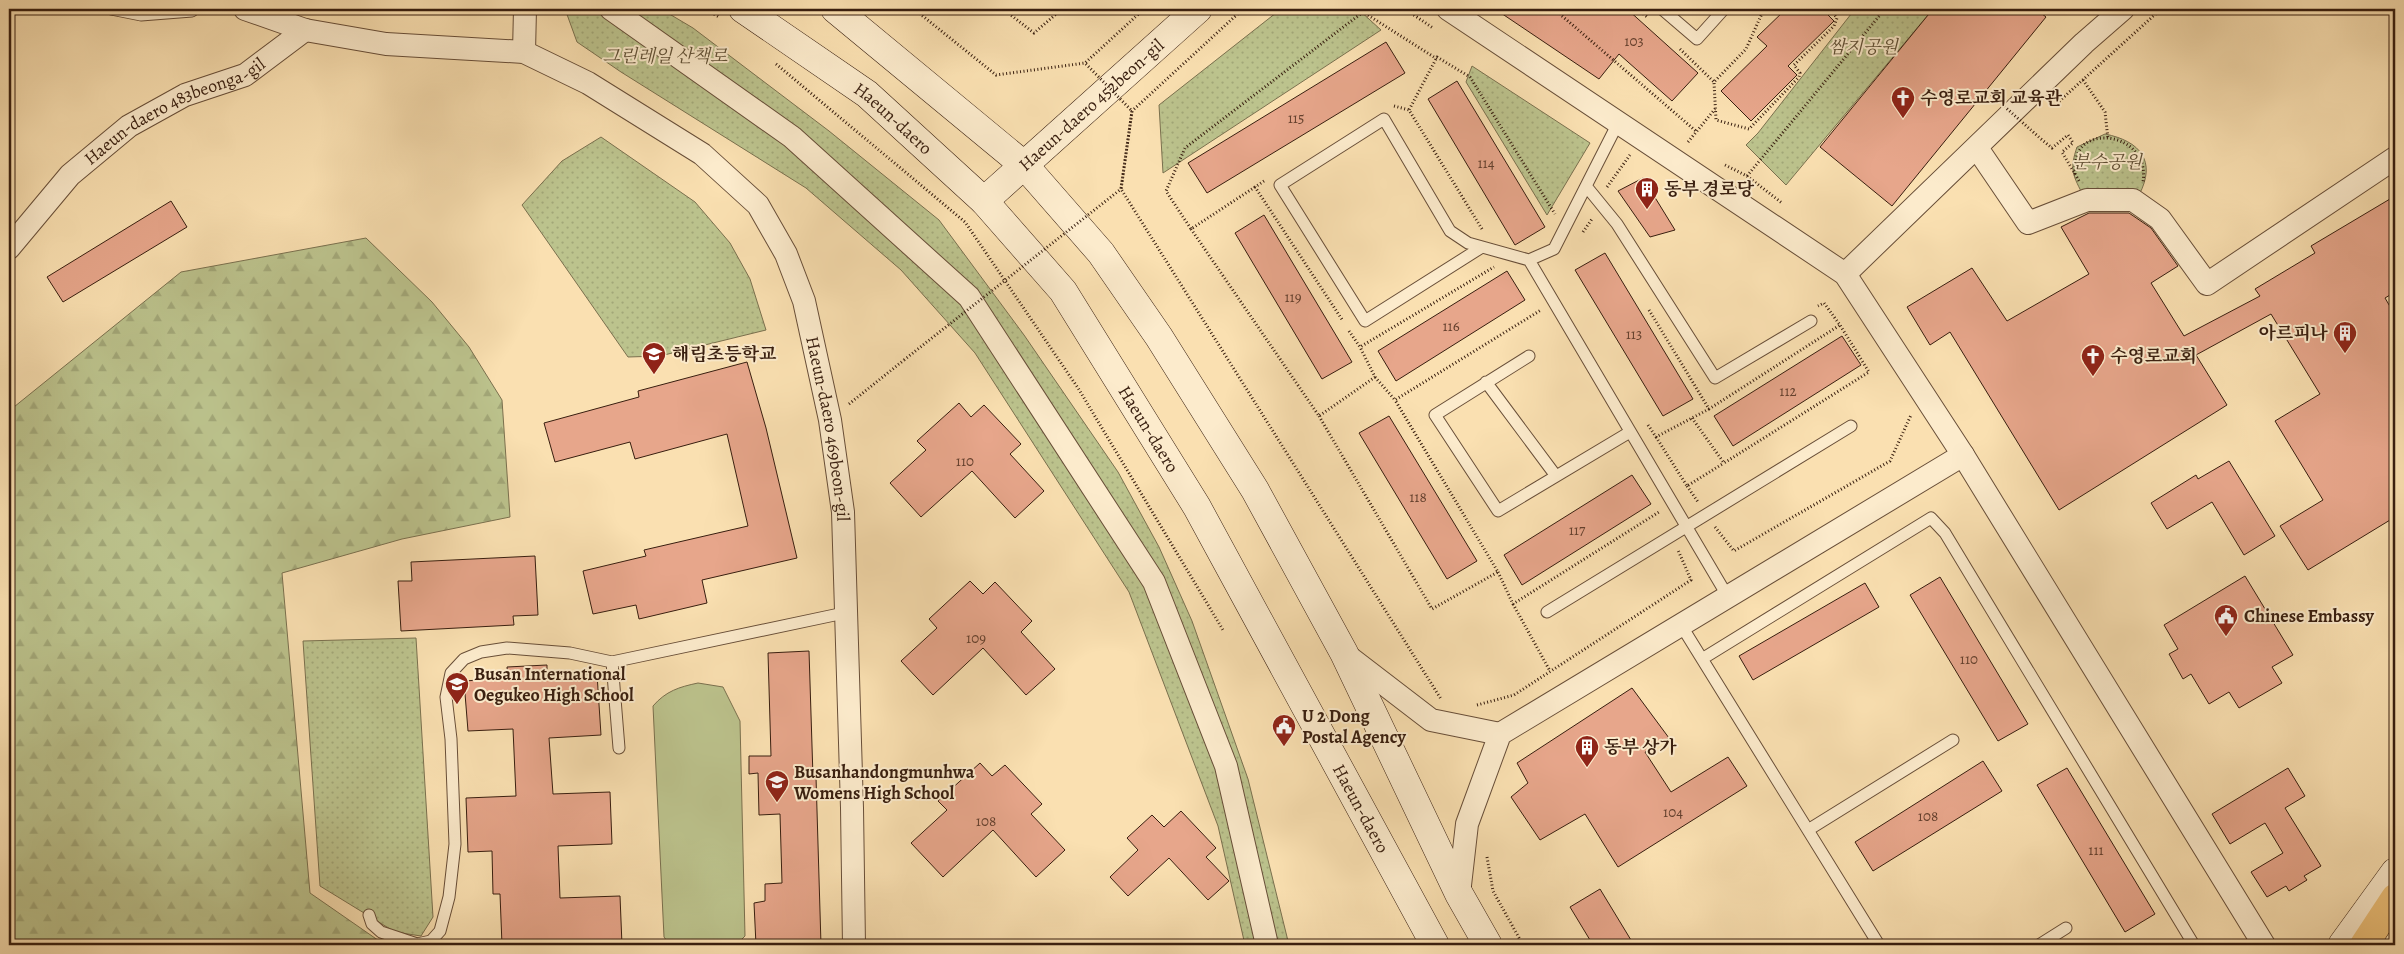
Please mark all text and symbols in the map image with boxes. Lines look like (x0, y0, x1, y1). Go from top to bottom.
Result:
house number: 103 (1624, 31, 1644, 51)
street label: Haeun-daero 452beon-gil (1013, 33, 1169, 176)
park label: 쌈지공원 (1828, 35, 1899, 59)
park label: 그린레일 산책로 (603, 44, 728, 68)
street label: Haeun-daero 483beonga-gil (79, 52, 270, 170)
street label: Haeun-daero (849, 77, 938, 160)
church icon: 수영로교회 교육관 (1890, 85, 1916, 119)
place label: 수영로교회 교육관 (1920, 86, 2063, 110)
house number: 115 (1288, 108, 1304, 128)
park label: 분수공원 (2072, 150, 2143, 174)
house number: 114 (1477, 153, 1495, 173)
building icon: 동부 경로당 (1634, 176, 1660, 210)
place label: 동부 경로당 (1664, 177, 1755, 201)
house number: 119 (1284, 287, 1302, 307)
house number: 116 (1442, 316, 1460, 336)
building icon: 아르피나 (2332, 320, 2358, 354)
place label: 아르피나 (2258, 321, 2329, 345)
house number: 113 (1626, 324, 1642, 344)
street label: Haeun-daero 469beon-gil (800, 334, 855, 522)
school or university icon: 해림초등학교 (641, 341, 667, 375)
place label: 해림초등학교 (672, 342, 777, 366)
church icon: 수영로교회 (2080, 343, 2106, 377)
place label: 수영로교회 (2110, 344, 2197, 368)
street label: Haeun-daero (1113, 381, 1185, 477)
house number: 112 (1779, 381, 1797, 401)
house number: 110 (956, 451, 974, 471)
house number: 118 (1409, 487, 1427, 507)
house number: 117 (1569, 520, 1586, 540)
public building icon: Chinese Embassy (2213, 603, 2239, 637)
place label: Chinese Embassy (2244, 604, 2374, 628)
house number: 109 (966, 628, 986, 648)
house number: 110 (1960, 649, 1978, 669)
place label: Busan International Oegukeo High School (474, 662, 634, 707)
school or university icon: Busan International Oegukeo High School (444, 671, 470, 705)
place label: U 2 Dong Postal Agency (1302, 704, 1406, 749)
public building icon: U 2 Dong Postal Agency (1271, 713, 1297, 747)
building icon: 동부 상가 (1574, 734, 1600, 768)
place label: 동부 상가 (1604, 735, 1677, 759)
place label: Busanhandongmunhwa Womens High School (793, 760, 975, 805)
street label: Haeun-daero (1327, 760, 1395, 857)
school or university icon: Busanhandongmunhwa Womens High School (764, 769, 790, 803)
house number: 104 (1663, 802, 1683, 822)
house number: 108 (1918, 806, 1938, 826)
house number: 108 (976, 811, 996, 831)
house number: 111 (2088, 840, 2104, 860)

